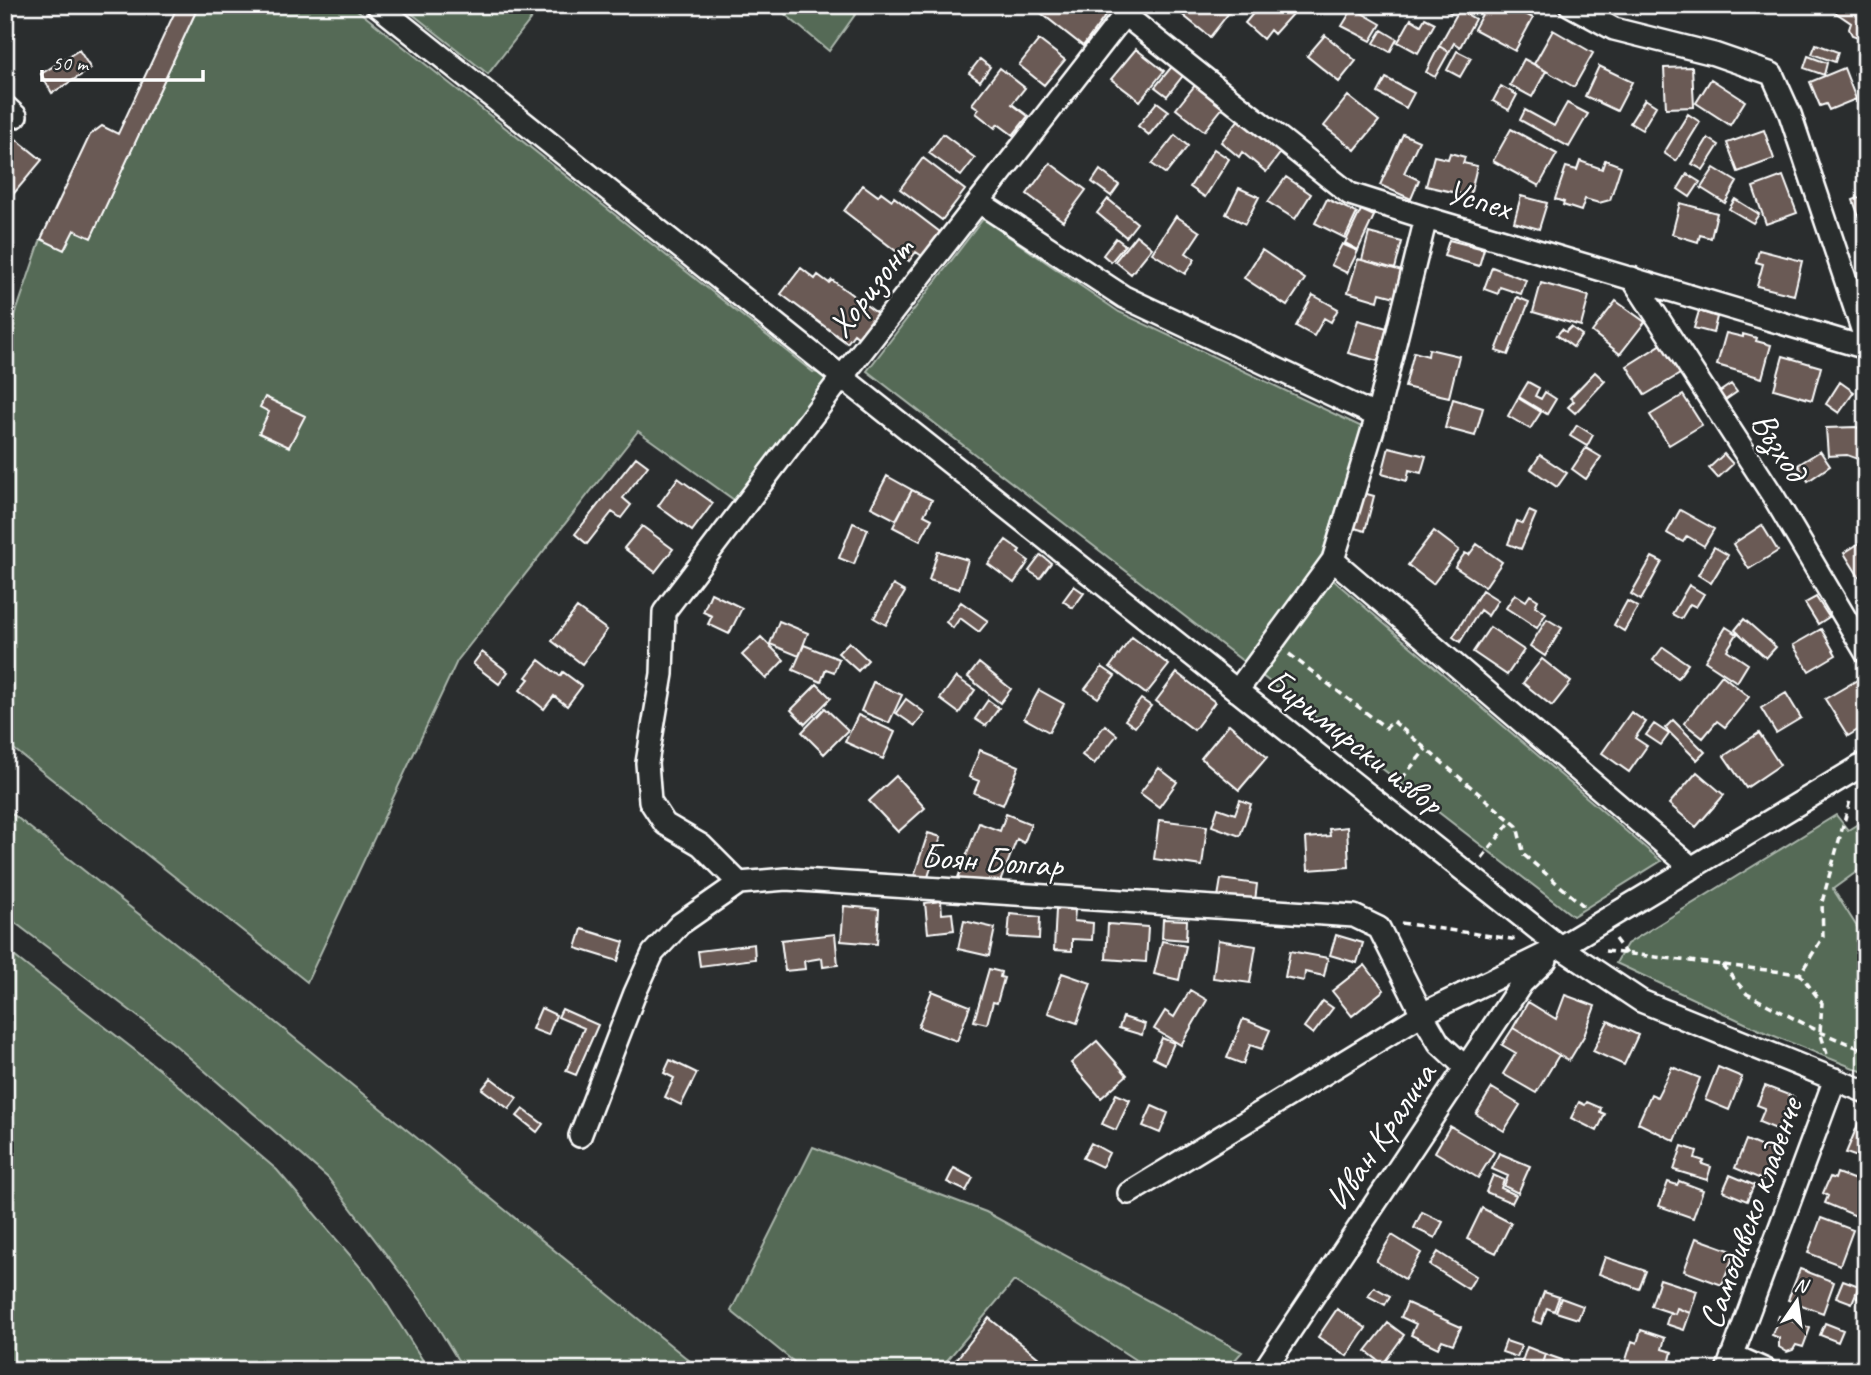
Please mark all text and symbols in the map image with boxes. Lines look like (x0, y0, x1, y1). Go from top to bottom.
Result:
scale bar (42, 38, 203, 82)
text: 50 m (52, 50, 90, 76)
street label: Успех (1441, 169, 1520, 231)
street label: Хоризонт (817, 227, 925, 346)
street label: Възход (1741, 403, 1820, 492)
street label: Биримирски извор (1257, 658, 1454, 826)
street label: Боян Болгар (919, 833, 1066, 888)
street label: Иван Кралича (1315, 1052, 1448, 1219)
street label: Самодивско кладенче (1688, 1089, 1814, 1335)
north arrow (1762, 1266, 1832, 1336)
text: N (1792, 1272, 1812, 1299)

